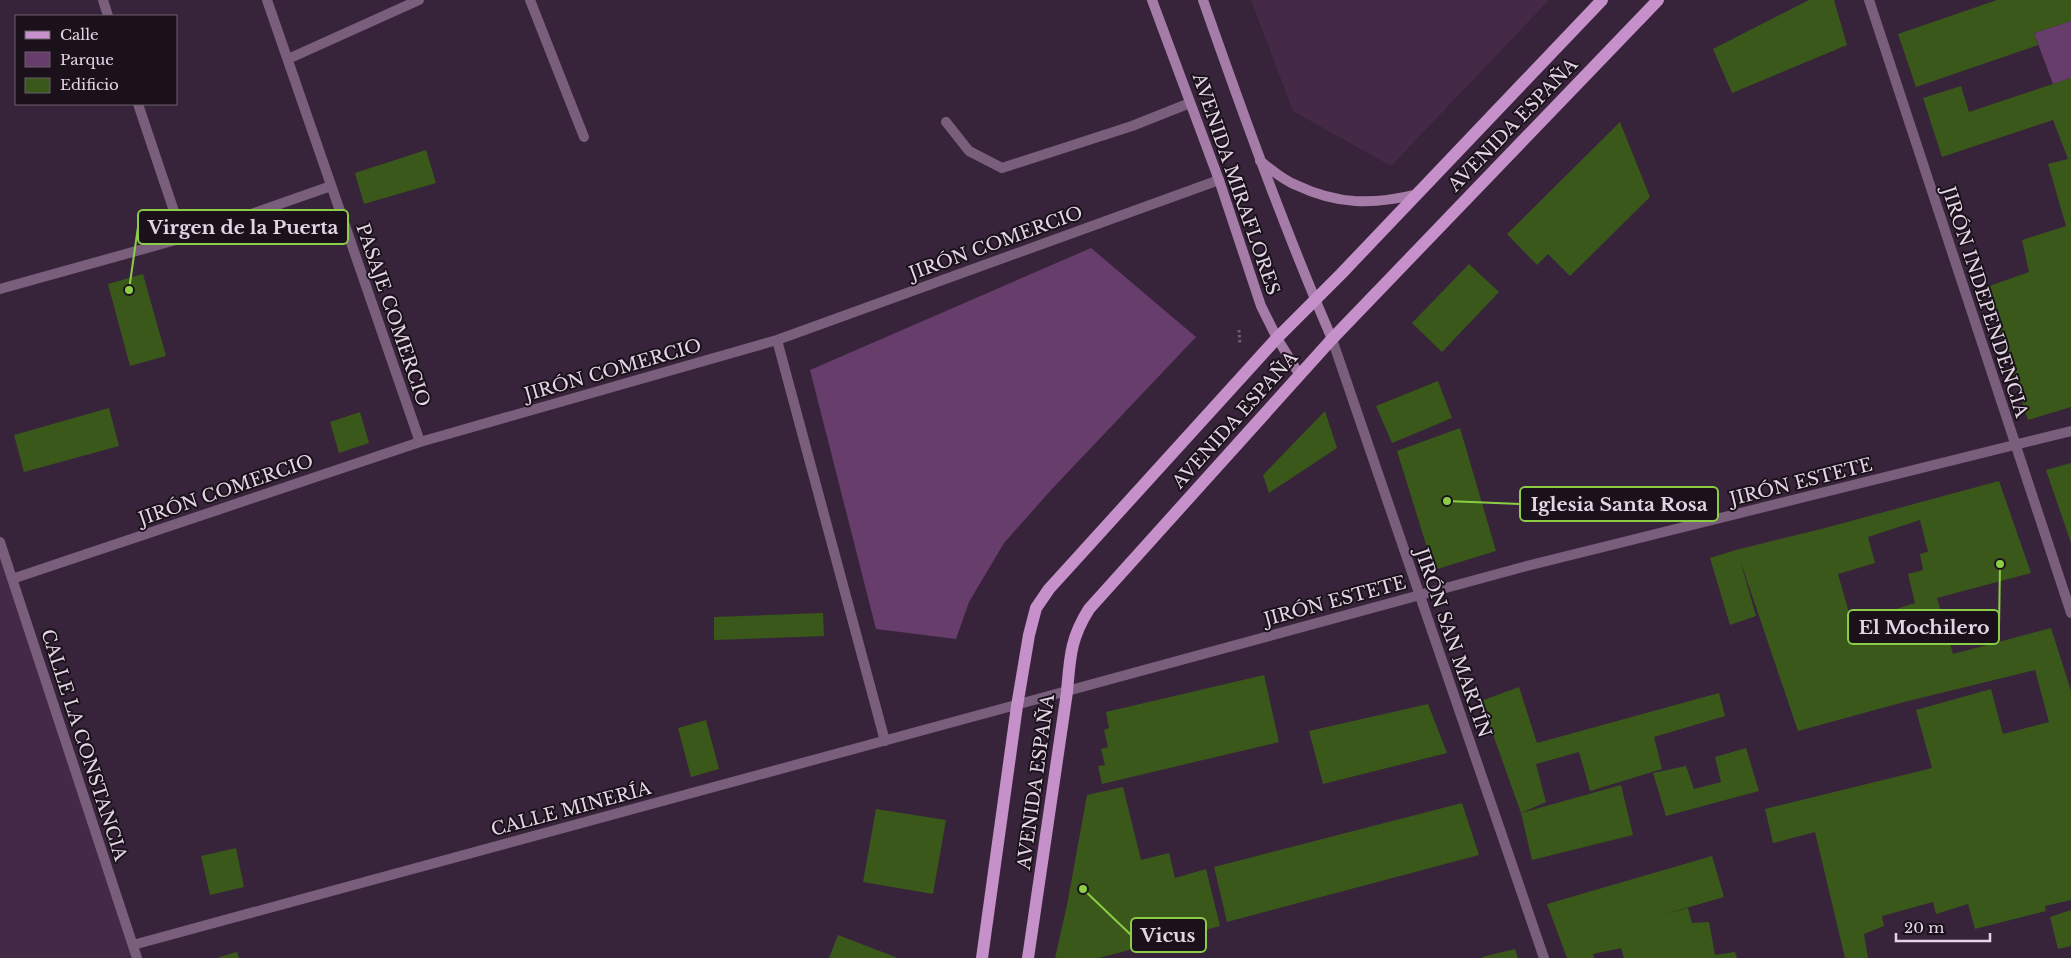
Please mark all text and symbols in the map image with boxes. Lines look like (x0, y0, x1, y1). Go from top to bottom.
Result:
legend (15, 15, 178, 105)
text: Calle (60, 25, 99, 44)
text: Parque (60, 50, 114, 69)
street label: AVENIDA ESPAÑA (1441, 52, 1583, 197)
street label: AVENIDA MIRAFLORES (1187, 69, 1284, 298)
text: Edificio (60, 75, 119, 94)
street label: JIRÓN INDEPENDENCIA (1937, 182, 2034, 421)
street label: JIRÓN COMERCIO (904, 200, 1086, 285)
callout: Virgen de la Puerta (138, 210, 348, 244)
text: Virgen de la Puerta (147, 216, 338, 239)
street label: PASAJE COMERCIO (351, 221, 435, 409)
street label: JIRÓN COMERCIO (520, 333, 704, 406)
street label: AVENIDA ESPAÑA (1165, 345, 1303, 494)
street label: JIRÓN COMERCIO (134, 449, 316, 531)
street label: JIRÓN ESTETE (1725, 453, 1875, 511)
callout: Iglesia Santa Rosa (1520, 487, 1718, 521)
text: Iglesia Santa Rosa (1530, 493, 1708, 516)
street label: JIRÓN SAN MARTÍN (1410, 543, 1497, 741)
street label: JIRÓN ESTETE (1259, 570, 1408, 631)
callout: El Mochilero (1848, 610, 1999, 644)
text: El Mochilero (1858, 616, 1990, 639)
street label: CALLE LA CONSTANCIA (36, 627, 132, 864)
street label: AVENIDA ESPAÑA (1011, 691, 1059, 872)
street label: CALLE MINERÍA (488, 776, 654, 841)
scale bar (1896, 910, 1990, 942)
callout: Vicus (1131, 918, 1206, 952)
text: 20 m (1904, 918, 1944, 937)
text: Vicus (1140, 924, 1196, 947)

